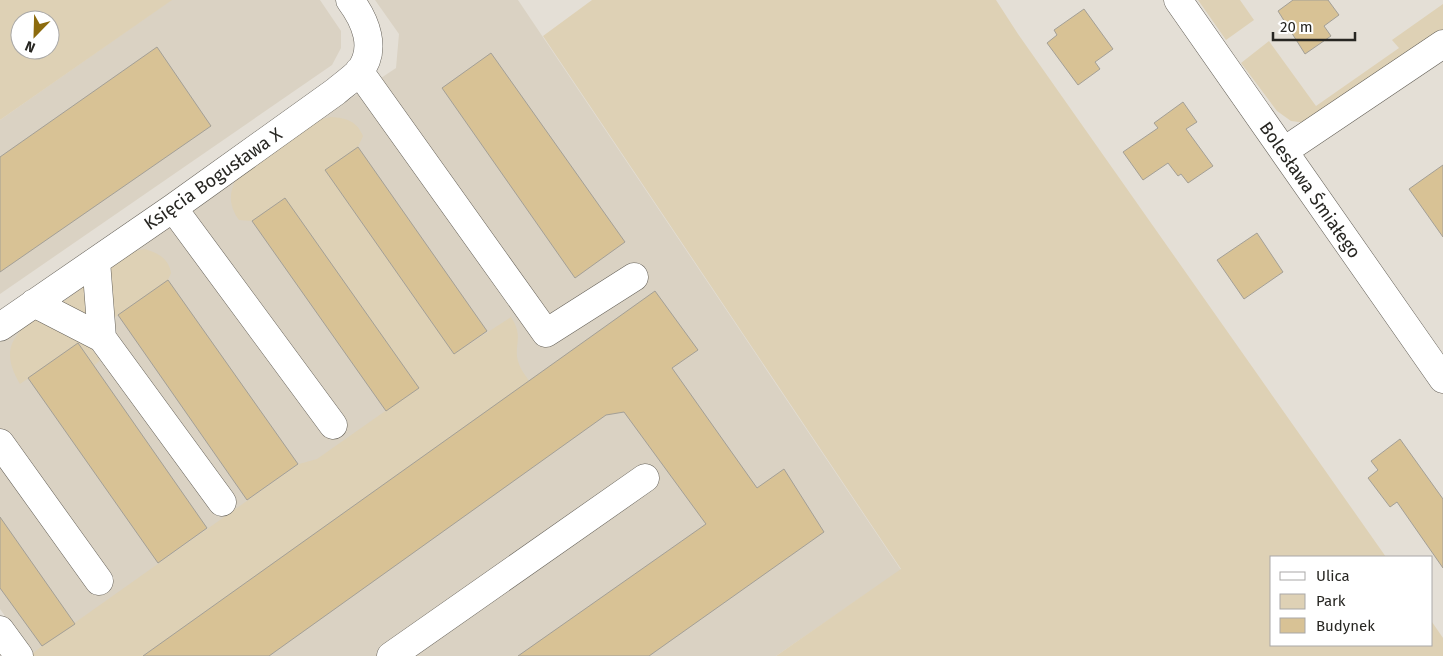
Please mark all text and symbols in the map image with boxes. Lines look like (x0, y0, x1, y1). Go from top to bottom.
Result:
north arrow (10, 10, 60, 60)
scale bar (1273, 10, 1356, 42)
text: 20 m (1280, 18, 1313, 36)
text: N (23, 37, 38, 56)
street label: Bolesława Śmiałego (1255, 117, 1365, 263)
street label: Księcia Bogusława X (140, 123, 287, 235)
legend (1270, 556, 1433, 646)
text: Ulica (1316, 567, 1350, 585)
text: Park (1316, 592, 1346, 610)
text: Budynek (1316, 617, 1375, 635)

